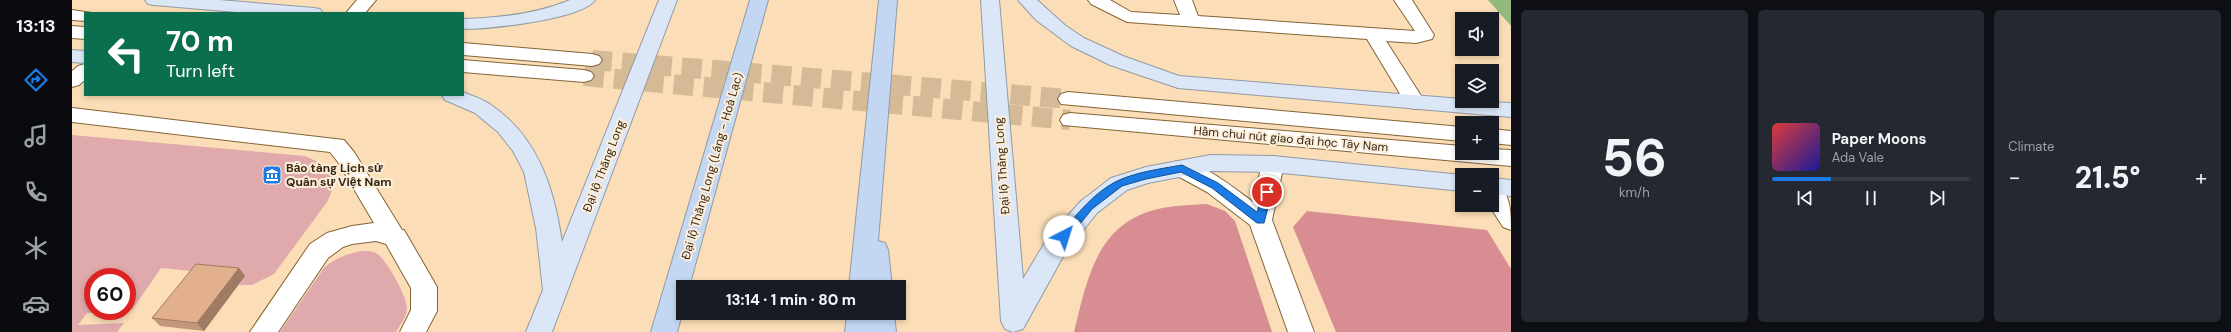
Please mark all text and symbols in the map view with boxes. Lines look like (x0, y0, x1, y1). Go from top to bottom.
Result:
map controls (1455, 12, 1499, 212)
button: sound (1455, 12, 1499, 56)
text: 13:13 (16, 14, 56, 38)
text: 70 m (166, 23, 234, 60)
icon: left (100, 28, 152, 80)
text: Turn left (166, 59, 235, 83)
button: layers (1455, 64, 1499, 108)
icon: directions (22, 66, 50, 94)
street label: Đại lộ Thăng Long (Láng - Hoà Lạc) (678, 71, 746, 261)
button: + (1455, 116, 1499, 160)
street label: Đại lộ Thăng Long (579, 117, 629, 214)
street label: Đại lộ Thăng Long (991, 117, 1013, 215)
icon: music (22, 122, 50, 150)
street label: Hầm chui nút giao đại học Tây Nam (1193, 123, 1389, 155)
text: 56 (1602, 124, 1667, 192)
text: Paper Moons (1832, 129, 1927, 149)
text: Climate (2008, 138, 2054, 155)
text: Ada Vale (1832, 149, 1884, 166)
text: 21.5° (2075, 158, 2141, 197)
place label: Bảo tàng Lịch sử Quân sự Việt Nam (286, 160, 391, 190)
text: − (2008, 163, 2020, 192)
text: + (2195, 163, 2207, 192)
museum icon: Bảo tàng Lịch sử Quân sự Việt Nam (261, 164, 283, 186)
button: − (1455, 168, 1499, 212)
pin (1250, 175, 1284, 209)
icon: phone (22, 178, 50, 206)
icon: arrive (1256, 181, 1278, 203)
text: km/h (1619, 184, 1650, 201)
icon: previous (1794, 187, 1816, 209)
icon: pause (1860, 187, 1882, 209)
icon: next (1926, 187, 1948, 209)
position arrow (1043, 215, 1085, 257)
icon: climate (22, 234, 50, 262)
speed limit sign: 60 (84, 268, 136, 320)
icon: car (22, 290, 50, 318)
text: 13:14 · 1 min · 80 m (726, 290, 856, 310)

